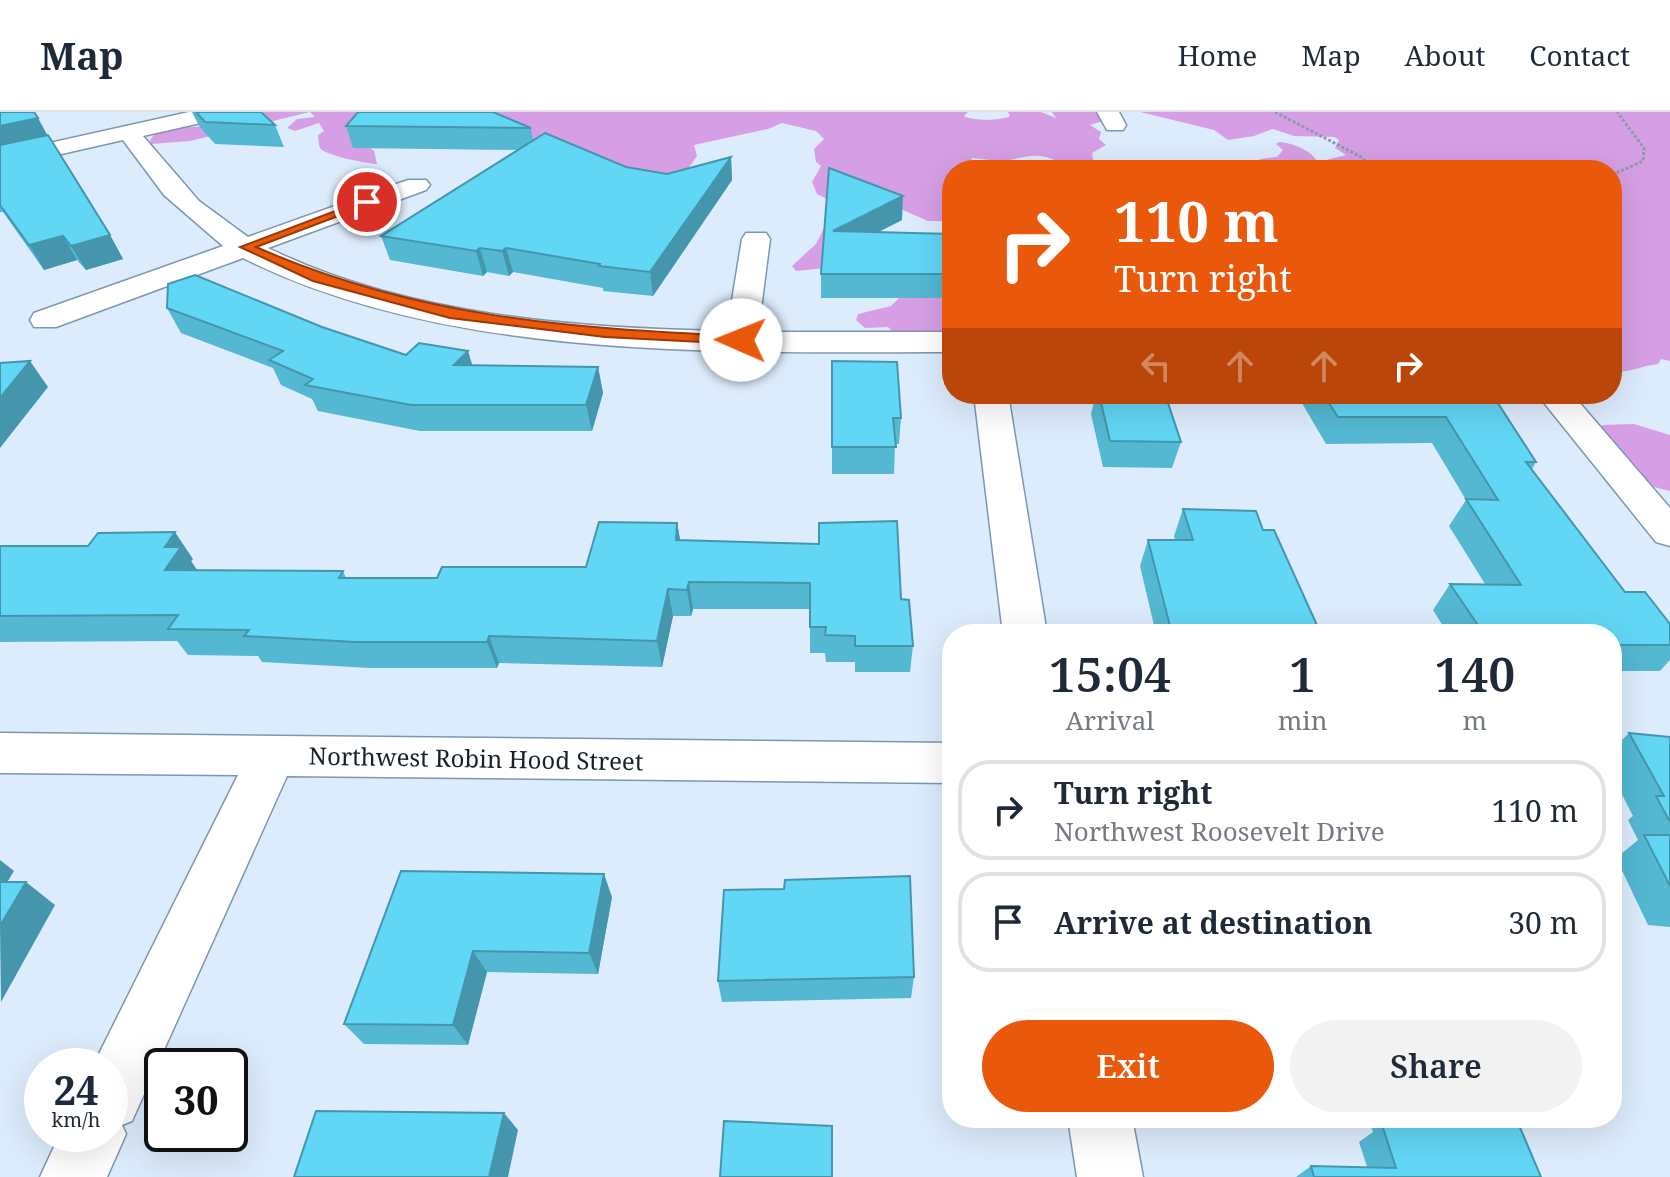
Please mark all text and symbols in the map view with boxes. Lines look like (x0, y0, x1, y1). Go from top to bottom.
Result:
text: Map (40, 29, 124, 81)
text: Home (1178, 36, 1257, 74)
text: Map (1301, 36, 1361, 74)
text: About (1405, 36, 1485, 74)
text: Contact (1529, 36, 1630, 74)
pin (333, 168, 401, 236)
icon: arrive (345, 180, 389, 224)
text: 110 m (1114, 182, 1279, 258)
icon: right (982, 192, 1086, 296)
text: Turn right (1114, 254, 1292, 303)
position arrow (699, 298, 783, 382)
icon: left (1134, 344, 1178, 388)
icon: ahead (1218, 344, 1262, 388)
icon: ahead (1302, 344, 1346, 388)
icon: right (1386, 344, 1430, 388)
text: 15:04 (1049, 641, 1171, 706)
text: 1 (1289, 641, 1316, 706)
text: 140 (1434, 641, 1515, 706)
text: Arrival (1065, 702, 1154, 738)
text: min (1278, 702, 1327, 738)
text: m (1462, 702, 1487, 738)
street label: Northwest Robin Hood Street (308, 739, 644, 777)
text: Turn right (1054, 772, 1212, 813)
icon: right (986, 788, 1030, 832)
text: 110 m (1492, 790, 1578, 831)
text: Northwest Roosevelt Drive (1054, 813, 1385, 849)
icon: arrive (986, 900, 1030, 944)
text: Arrive at destination (1054, 902, 1373, 943)
text: 30 m (1508, 902, 1578, 943)
button: Exit (982, 1020, 1274, 1112)
button: Share (1290, 1020, 1582, 1112)
speed limit sign: 30 (144, 1048, 248, 1152)
text: 24 (53, 1062, 99, 1117)
text: km/h (51, 1106, 101, 1133)

